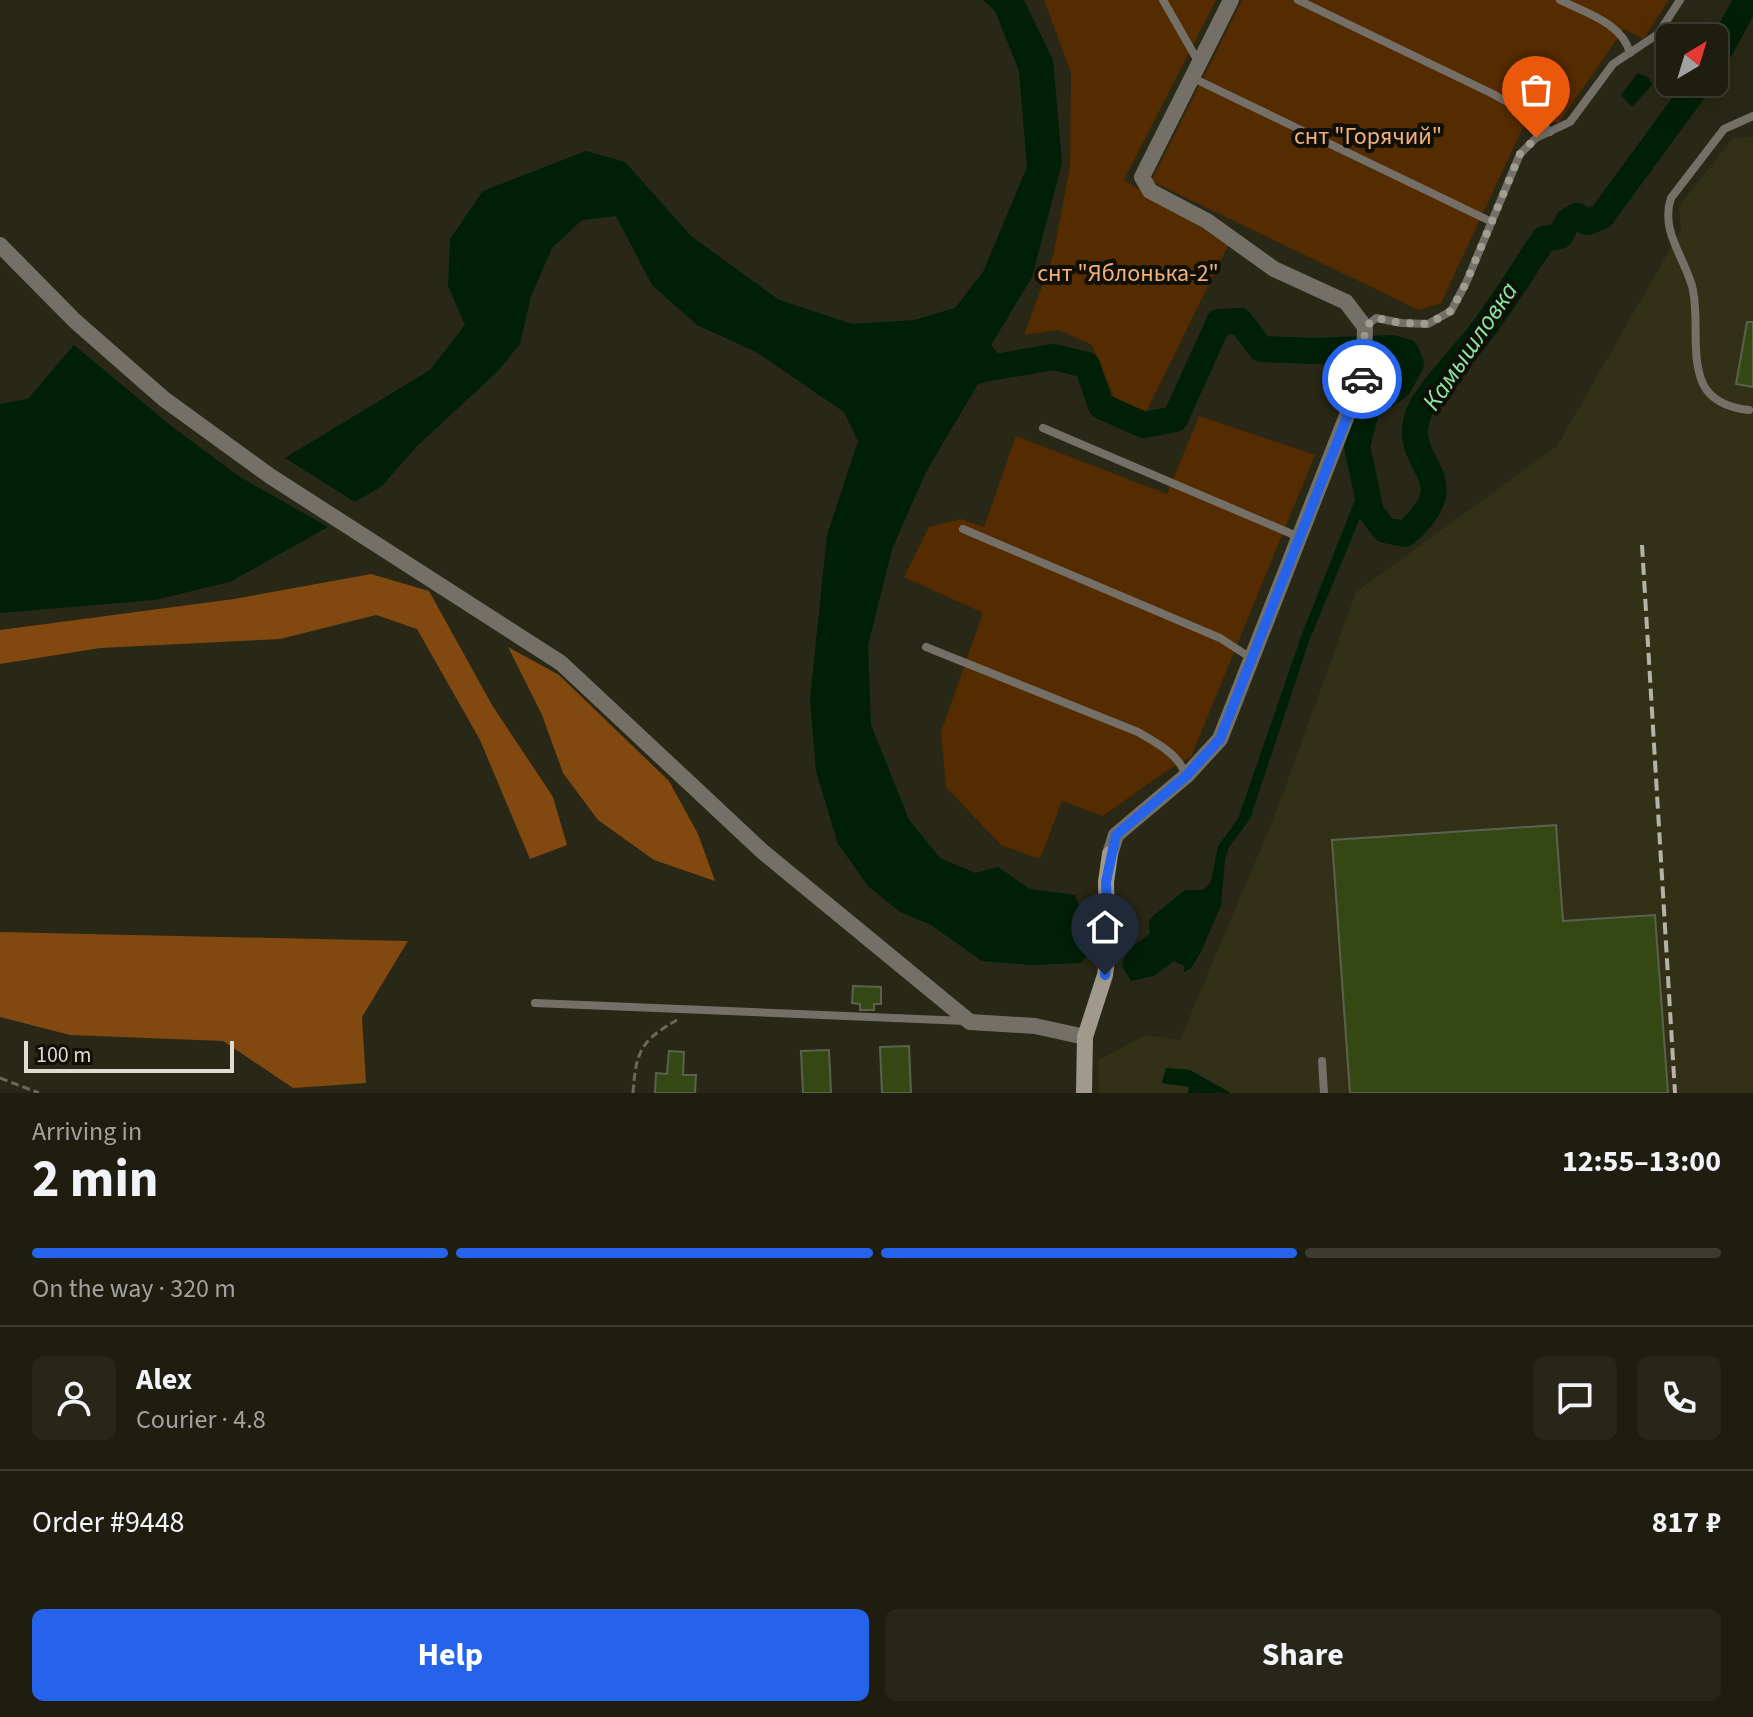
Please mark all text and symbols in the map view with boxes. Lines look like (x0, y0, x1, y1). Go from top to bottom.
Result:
north arrow (1656, 24, 1728, 96)
map controls (1656, 24, 1728, 96)
pin (1502, 56, 1570, 138)
icon: bag (1514, 68, 1558, 112)
park label: снт "Горячий" (1294, 119, 1442, 154)
park label: снт "Яблонька-2" (1037, 256, 1219, 291)
water label: Камышловка (1413, 274, 1527, 418)
courier (1322, 339, 1402, 419)
icon: car (1340, 357, 1384, 401)
pin (1071, 893, 1139, 975)
icon: home (1083, 905, 1127, 949)
scale bar (24, 1037, 234, 1073)
text: 100 m (36, 1039, 91, 1071)
text: Arriving in (32, 1113, 142, 1150)
text: 12:55–13:00 (1562, 1140, 1721, 1183)
text: 2 min (32, 1143, 159, 1217)
text: On the way · 320 m (32, 1270, 236, 1307)
button: person (32, 1356, 116, 1440)
button: chat (1533, 1356, 1617, 1440)
button: phone (1637, 1356, 1721, 1440)
text: Alex (136, 1358, 192, 1401)
text: Courier · 4.8 (136, 1401, 266, 1438)
text: Order #9448 (32, 1501, 185, 1544)
text: 817 ₽ (1652, 1501, 1721, 1544)
button: Help (32, 1609, 869, 1701)
button: Share (885, 1609, 1721, 1701)

